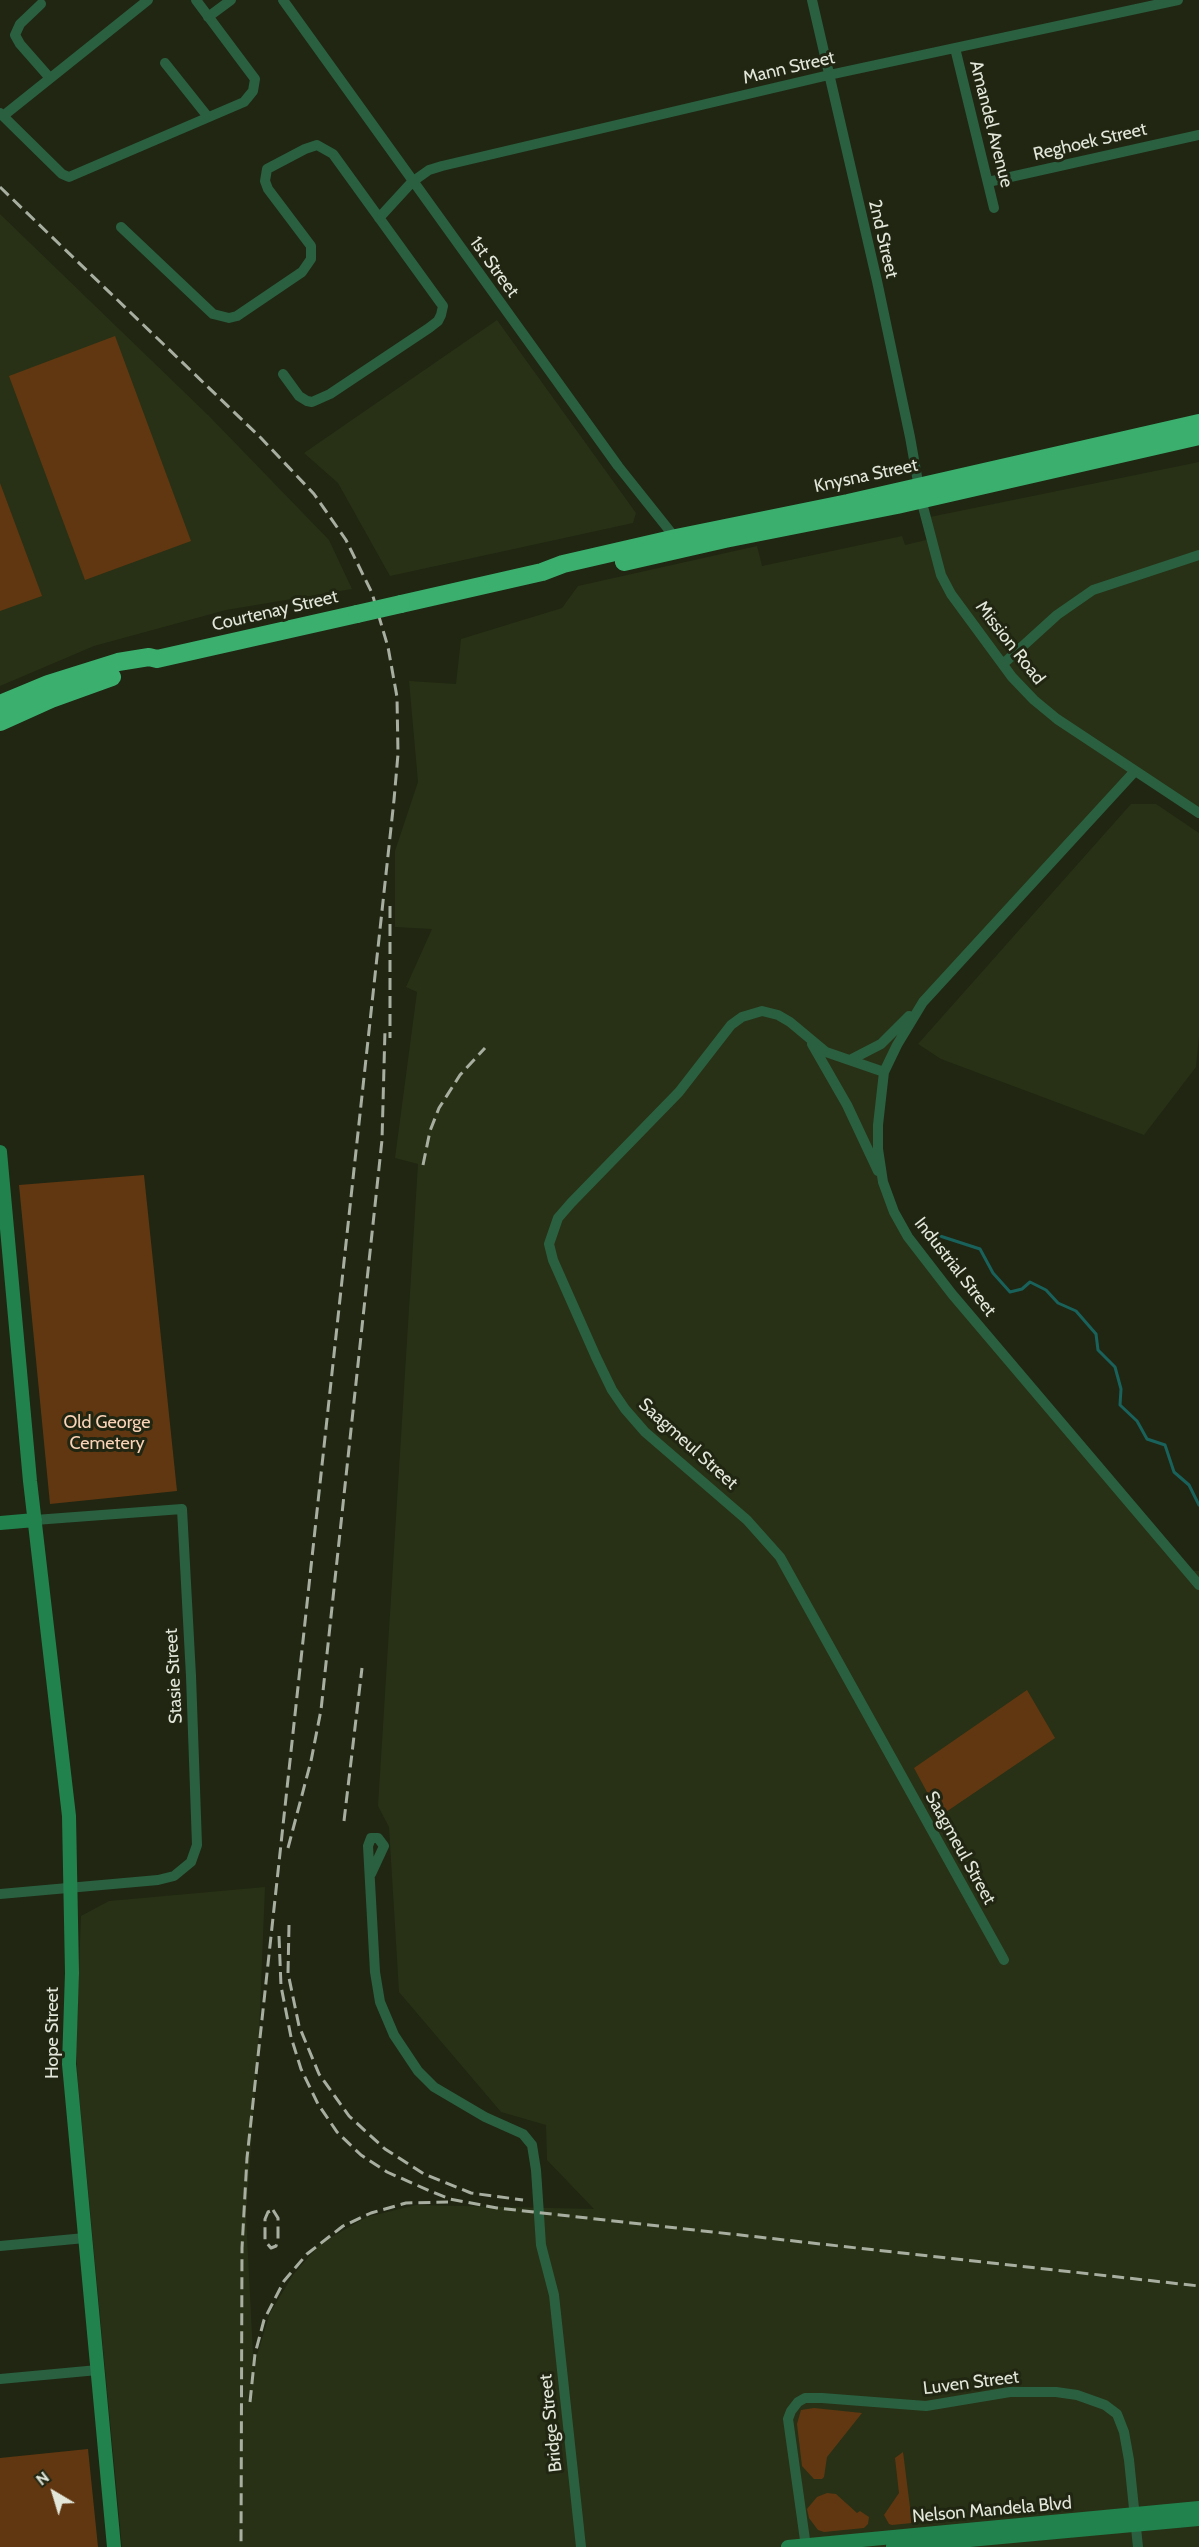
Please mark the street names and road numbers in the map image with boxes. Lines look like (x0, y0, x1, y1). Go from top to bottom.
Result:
street label: Mann Street (741, 47, 837, 89)
street label: Amandel Avenue (965, 58, 1017, 190)
street label: Reghoek Street (1031, 118, 1149, 166)
street label: 2nd Street (864, 198, 902, 280)
street label: 1st Street (465, 232, 523, 302)
street label: Knysna Street (812, 454, 920, 498)
street label: Courtenay Street (210, 586, 340, 636)
street label: Mission Road (971, 597, 1049, 689)
street label: Industrial Street (910, 1213, 1000, 1321)
street label: Saagmeul Street (634, 1394, 742, 1494)
street label: Stasie Street (161, 1628, 187, 1724)
street label: Saagmeul Street (920, 1788, 1000, 1908)
street label: Hope Street (42, 1987, 64, 2079)
street label: Luven Street (922, 2366, 1020, 2400)
street label: Bridge Street (535, 2373, 567, 2473)
street label: Nelson Mandela Blvd (911, 2492, 1073, 2528)

